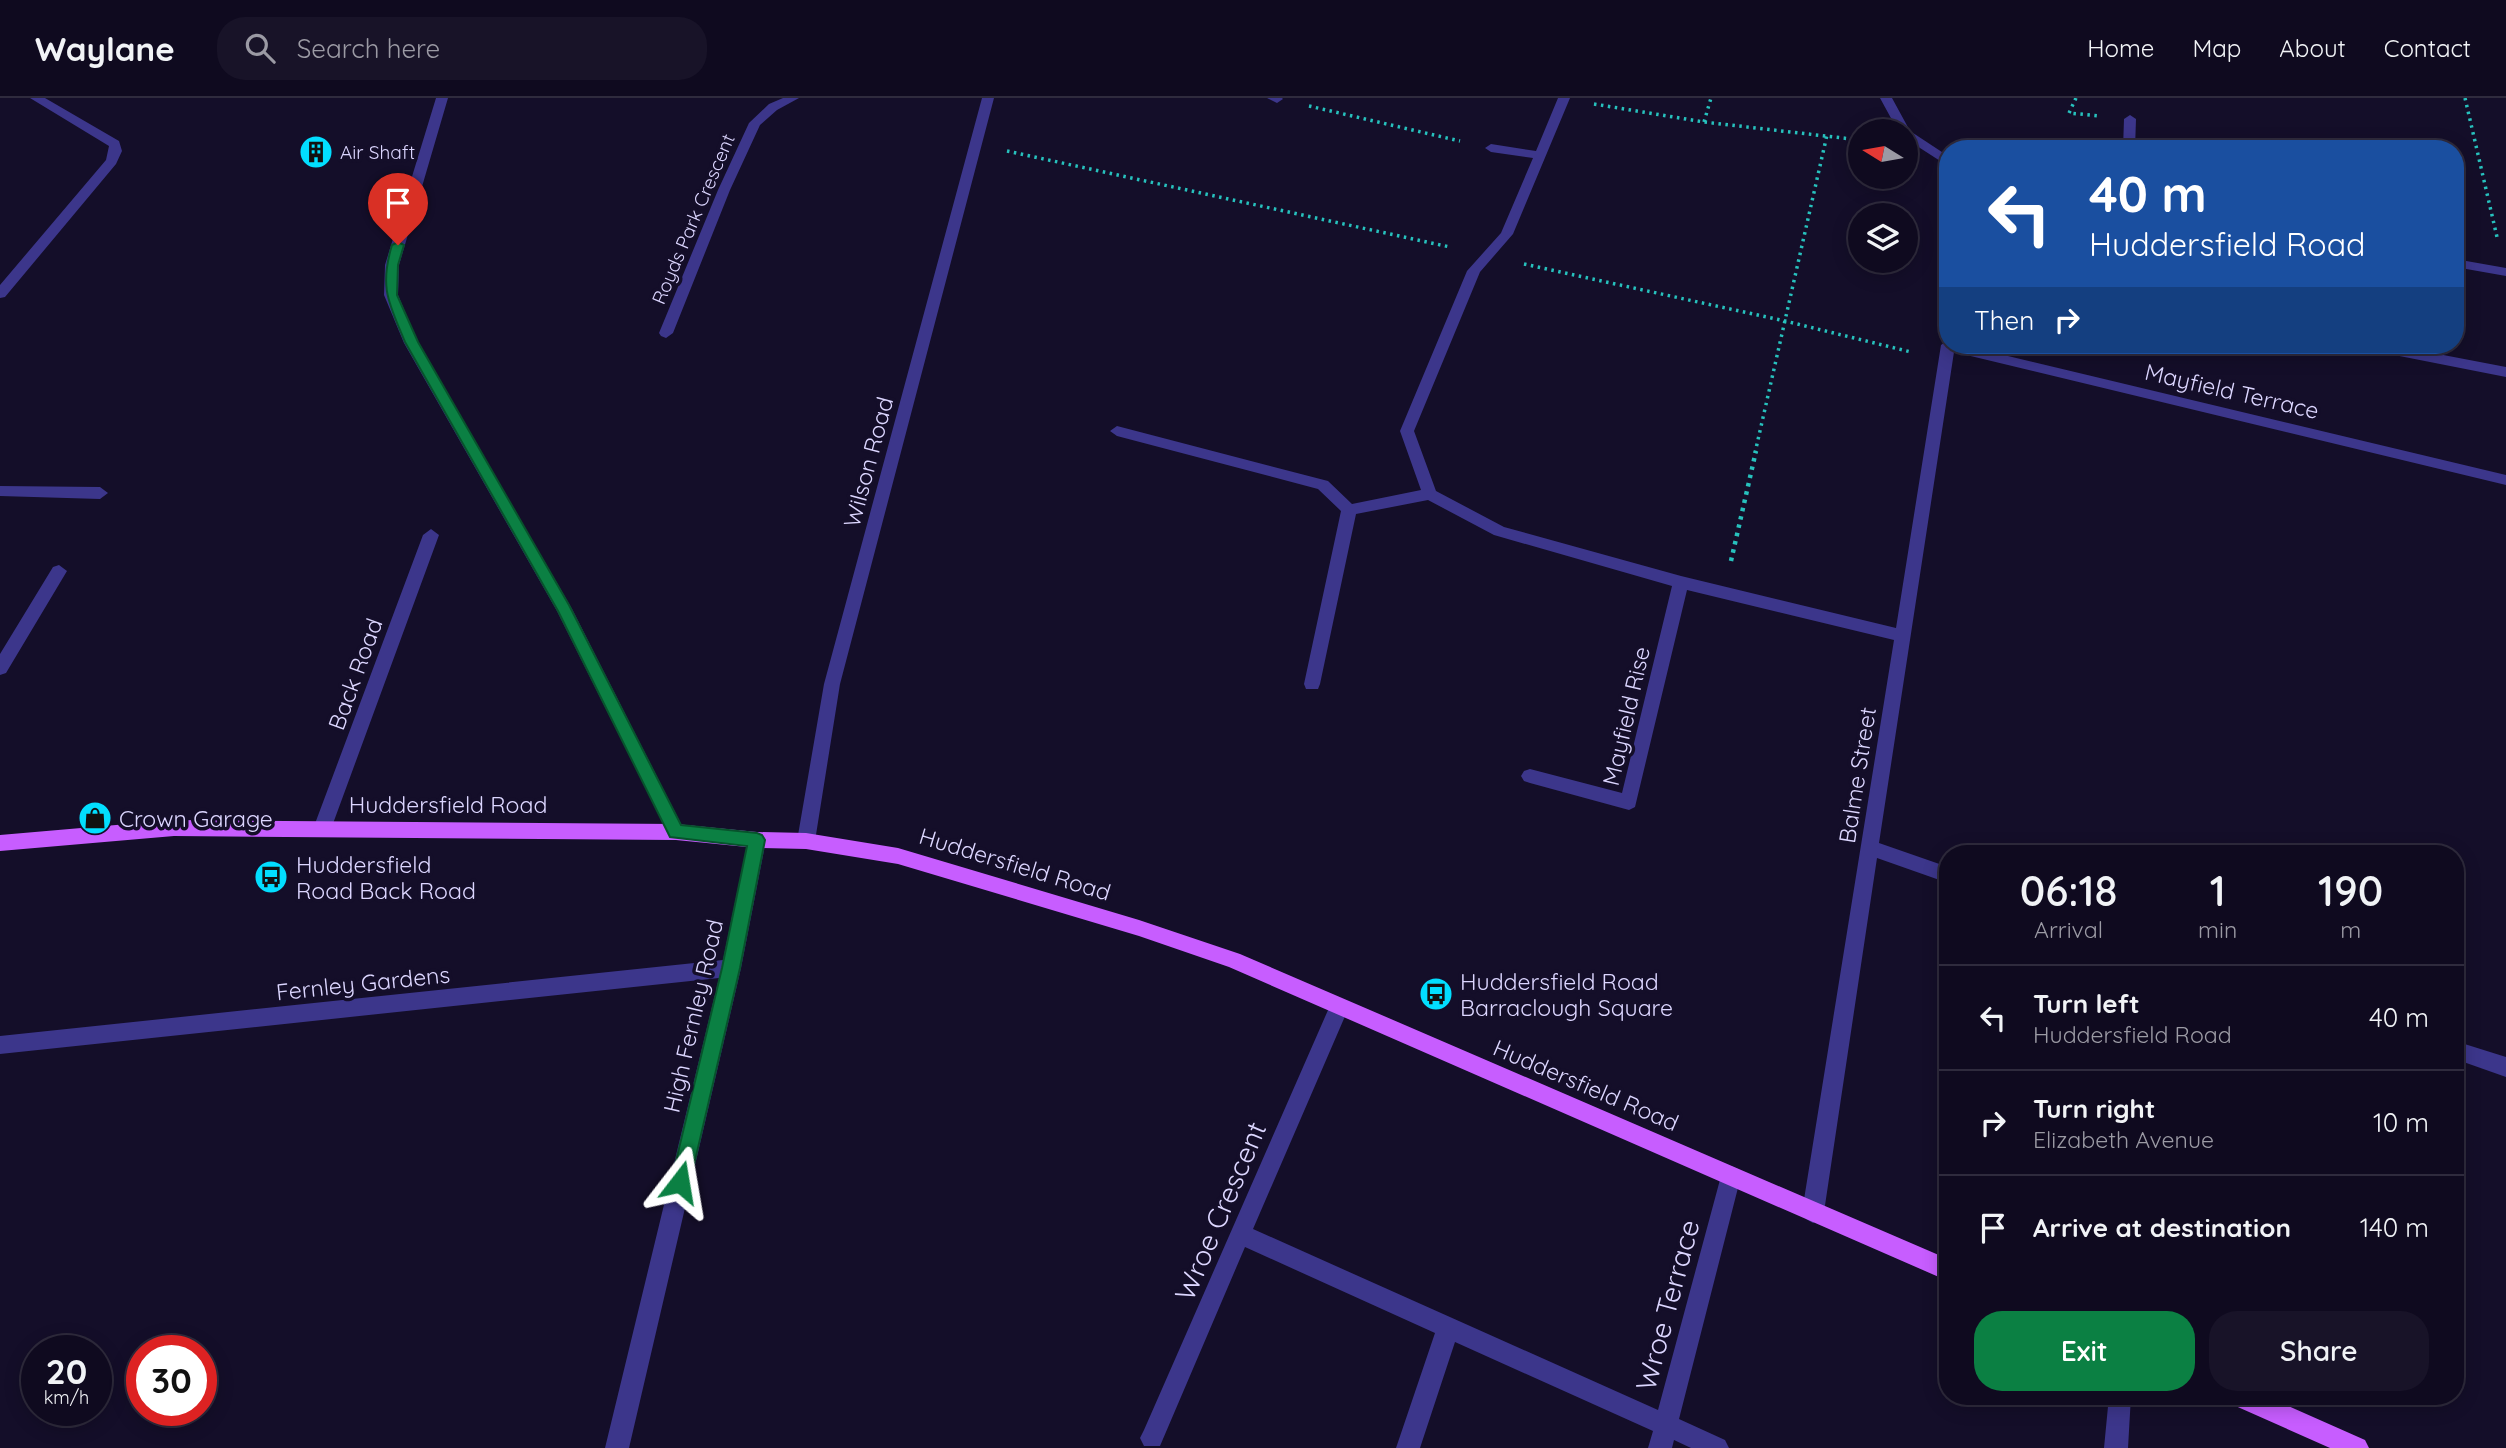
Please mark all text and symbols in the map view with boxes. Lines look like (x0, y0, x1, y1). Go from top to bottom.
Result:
search box (217, 17, 707, 80)
text: Waylane (35, 28, 175, 69)
icon: search (241, 29, 279, 67)
text: Search here (297, 32, 440, 65)
text: Home (2087, 33, 2154, 63)
text: Map (2192, 33, 2241, 63)
text: About (2279, 33, 2346, 63)
text: Contact (2384, 33, 2471, 63)
north arrow (1848, 119, 1918, 189)
map controls (1848, 119, 1918, 273)
street label: Royds Park Crescent (646, 130, 740, 308)
building icon: Air Shaft (297, 133, 335, 171)
place label: Air Shaft (340, 140, 415, 164)
text: 40 m (2089, 163, 2207, 224)
icon: left (1974, 168, 2065, 259)
pin (368, 173, 428, 245)
icon: arrive (379, 184, 417, 222)
button: layers (1848, 203, 1918, 273)
text: Huddersfield Road (2089, 224, 2365, 264)
icon: right (2048, 301, 2086, 339)
text: Then (1974, 304, 2034, 337)
street label: Mayfield Terrace (2142, 357, 2322, 425)
street label: Wilson Road (837, 394, 899, 530)
street label: Back Road (321, 614, 389, 734)
street label: Mayfield Rise (1596, 644, 1656, 788)
street label: Balme Street (1832, 705, 1882, 845)
street label: Huddersfield Road (349, 790, 547, 819)
shop icon: Crown Garage (76, 799, 114, 837)
place label: Crown Garage (119, 804, 273, 833)
street label: Huddersfield Road (916, 821, 1114, 907)
place label: Huddersfield Road Back Road (296, 850, 476, 905)
bus stop icon: Huddersfield Road Back Road (252, 858, 290, 896)
text: 06:18 (2020, 864, 2117, 917)
text: 1 (2210, 864, 2226, 917)
text: 190 (2318, 864, 2383, 917)
text: Arrival (2034, 915, 2103, 944)
text: min (2198, 915, 2237, 944)
text: m (2340, 915, 2361, 944)
street label: High Fernley Road (657, 917, 729, 1115)
street label: Fernley Gardens (275, 959, 451, 1007)
place label: Huddersfield Road Barraclough Square (1460, 967, 1673, 1022)
bus stop icon: Huddersfield Road Barraclough Square (1417, 975, 1455, 1013)
text: Turn left (2033, 987, 2140, 1020)
icon: left (1974, 999, 2012, 1037)
text: 40 m (2369, 1001, 2429, 1034)
text: Huddersfield Road (2033, 1020, 2232, 1049)
street label: Huddersfield Road (1489, 1033, 1683, 1137)
text: Turn right (2033, 1092, 2155, 1125)
icon: right (1974, 1104, 2012, 1142)
text: 10 m (2373, 1106, 2429, 1139)
street label: Wroe Crescent (1167, 1116, 1273, 1306)
text: Elizabeth Avenue (2033, 1125, 2214, 1154)
position arrow (643, 1145, 717, 1219)
icon: arrive (1974, 1209, 2012, 1247)
text: Arrive at destination (2033, 1211, 2291, 1244)
text: 140 m (2360, 1211, 2429, 1244)
street label: Wroe Terrace (1627, 1216, 1707, 1394)
button: Exit (1974, 1311, 2195, 1391)
button: Share (2209, 1311, 2429, 1391)
speed limit sign: 30 (126, 1335, 217, 1426)
text: 20 (46, 1349, 87, 1393)
text: km/h (44, 1386, 89, 1409)

